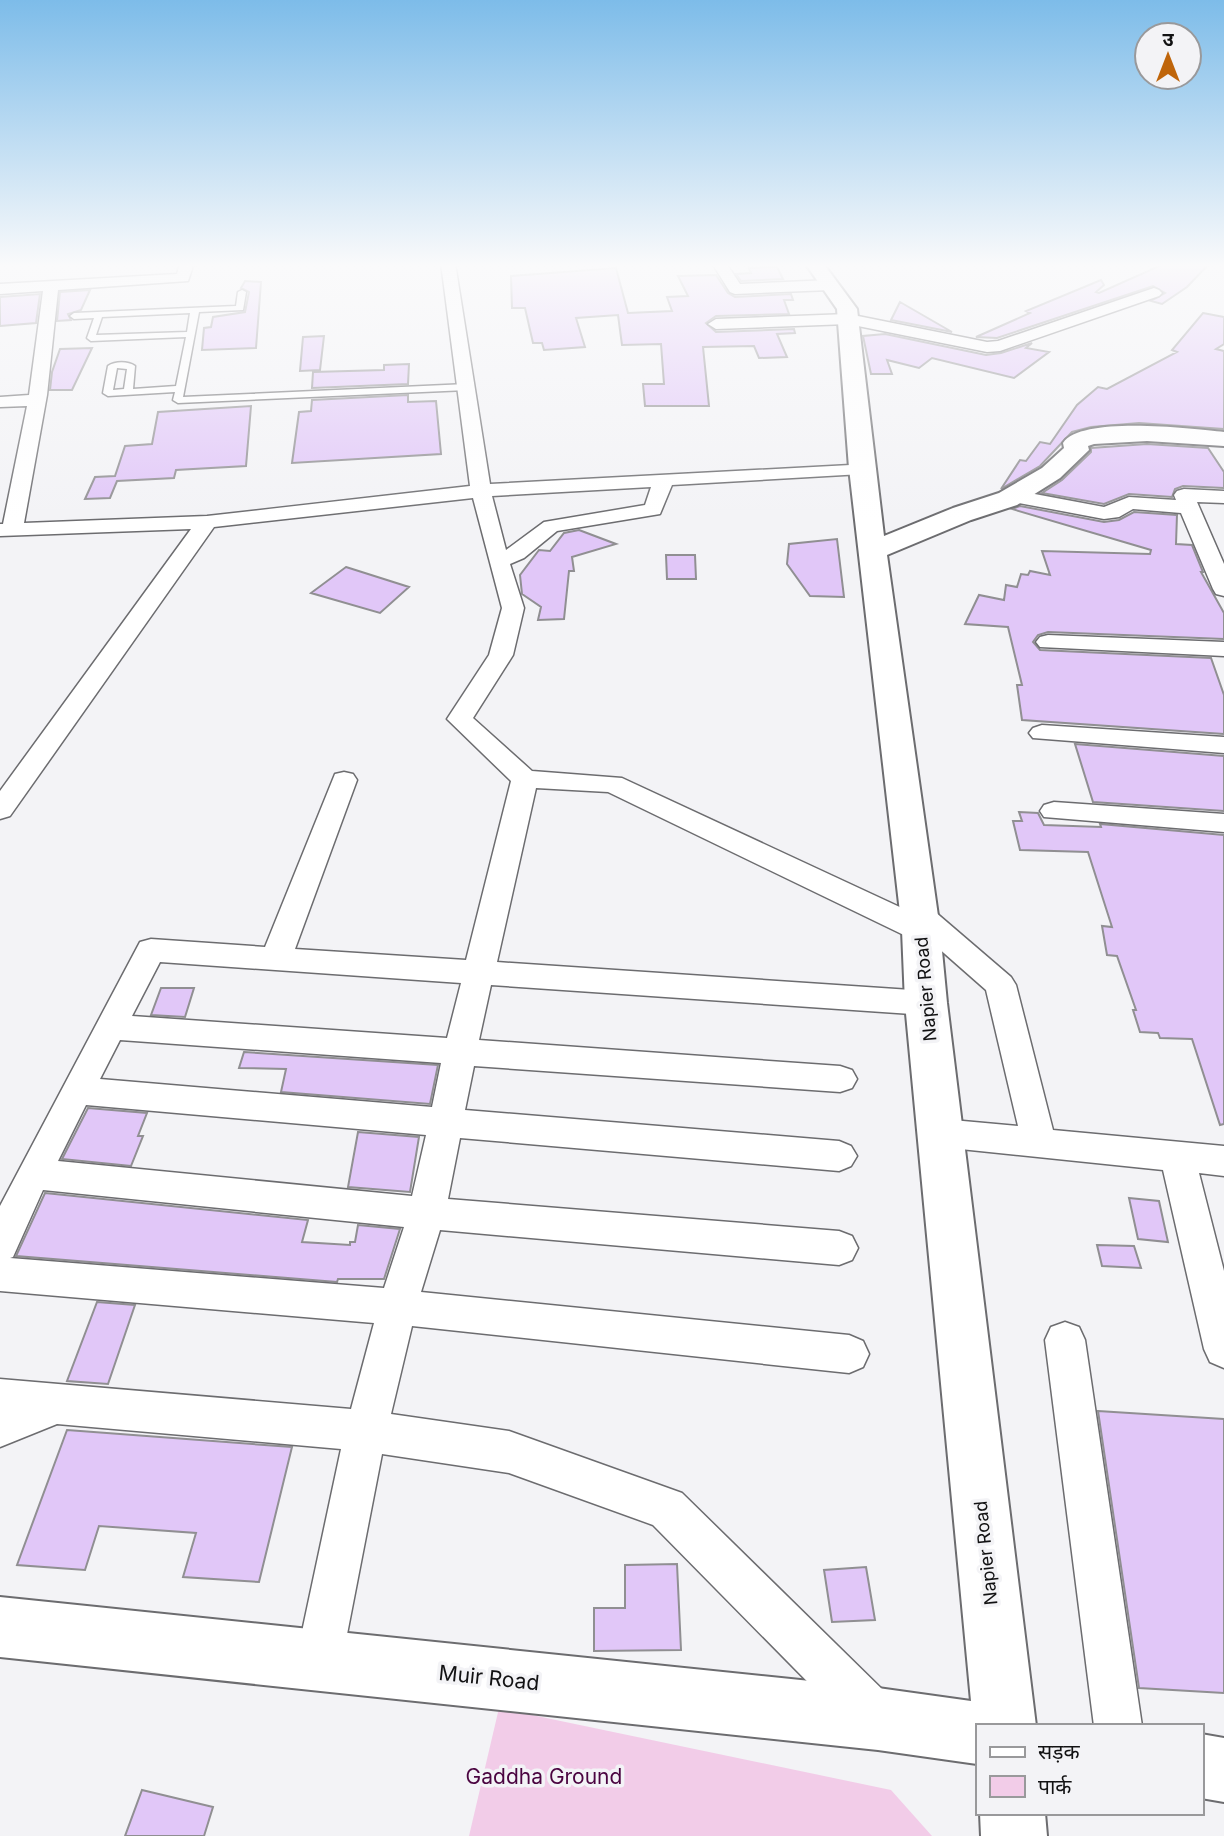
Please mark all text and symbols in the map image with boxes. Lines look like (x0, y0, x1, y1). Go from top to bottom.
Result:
north arrow (1133, 21, 1203, 91)
text: उ (1162, 28, 1174, 51)
street label: Napier Road (910, 936, 941, 1042)
street label: Napier Road (970, 1500, 1001, 1606)
street label: Muir Road (438, 1660, 541, 1695)
legend (976, 1724, 1203, 1815)
text: सड़क (1038, 1739, 1080, 1764)
park label: Gaddha Ground (466, 1764, 622, 1789)
text: पार्क (1038, 1774, 1072, 1799)

